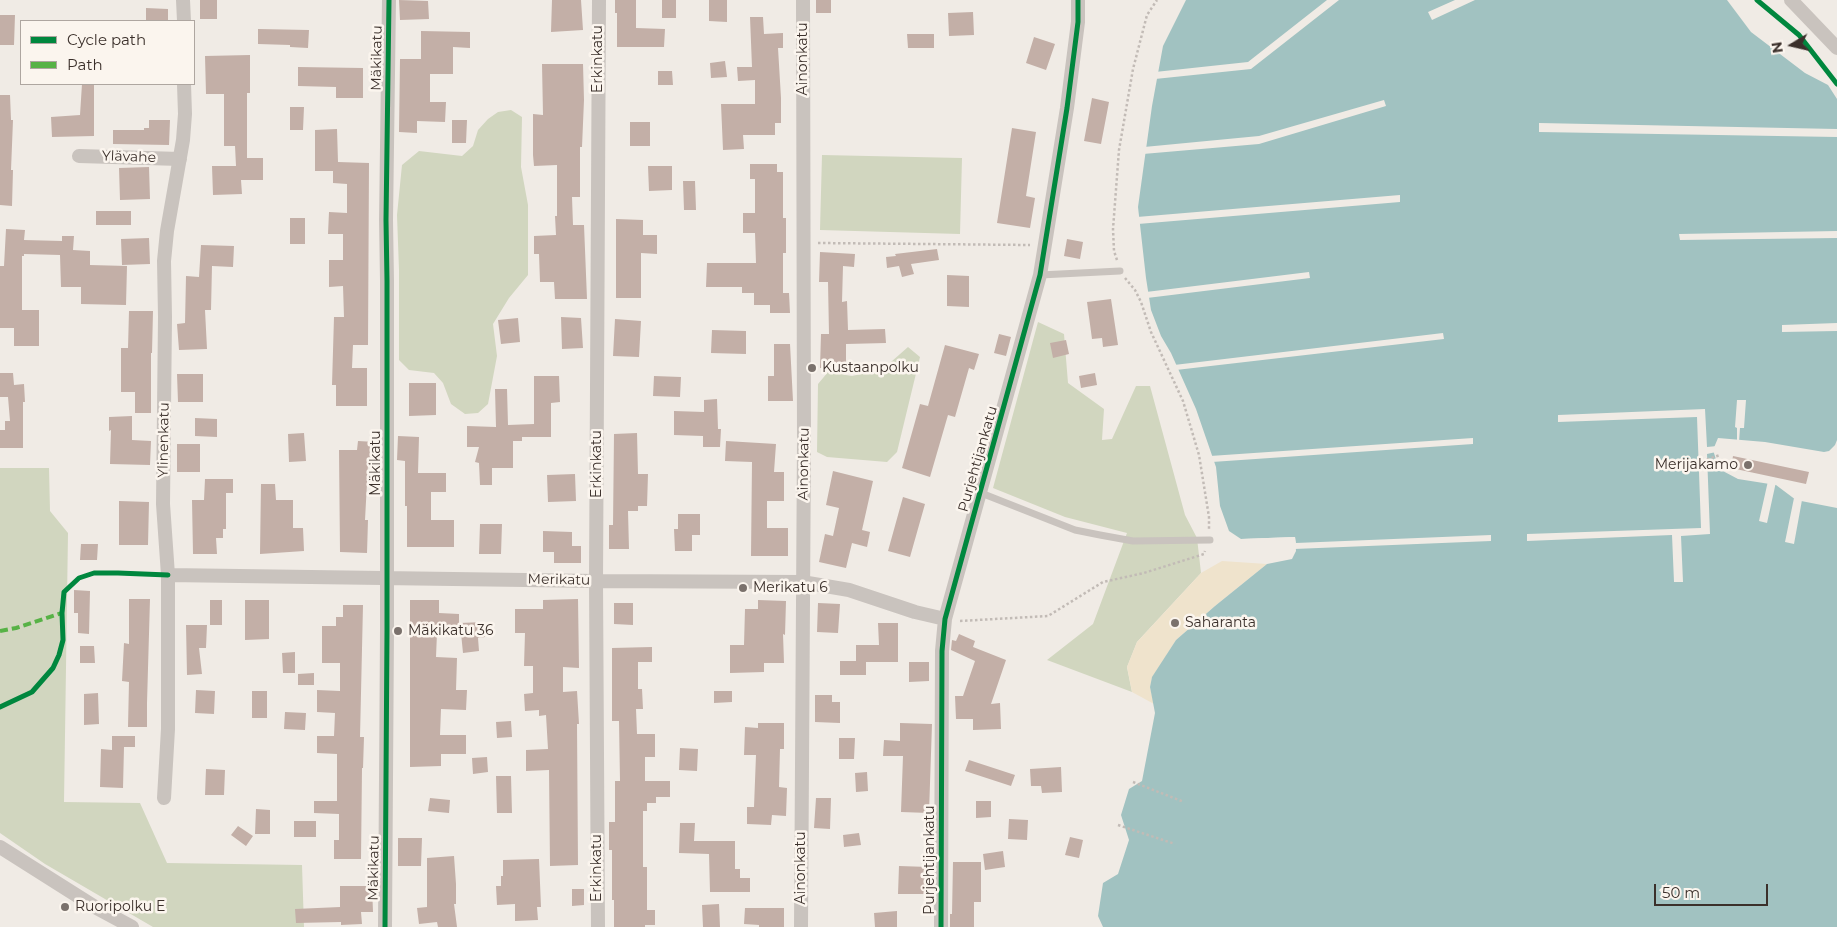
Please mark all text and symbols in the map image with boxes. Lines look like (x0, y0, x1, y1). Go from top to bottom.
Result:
legend (20, 20, 195, 85)
north arrow (1767, 20, 1817, 70)
street label: Ainonkatu (795, 22, 811, 96)
street label: Mäkikatu (368, 25, 386, 91)
street label: Erkinkatu (590, 25, 606, 93)
text: Cycle path (67, 30, 146, 49)
text: N (1767, 40, 1787, 54)
text: Path (67, 55, 103, 74)
street label: Ylävahe (102, 148, 156, 166)
place label: Kustaanpolku (822, 360, 919, 376)
marker: Kustaanpolku (806, 362, 818, 374)
street label: Ylinenkatu (155, 402, 173, 478)
street label: Purjehtijankatu (955, 404, 1001, 514)
street label: Ainonkatu (795, 427, 813, 501)
street label: Mäkikatu (368, 430, 384, 496)
street label: Erkinkatu (589, 430, 605, 498)
place label: Merijakamo (1655, 457, 1738, 473)
marker: Merijakamo (1742, 459, 1754, 471)
street label: Merikatu (528, 571, 590, 589)
place label: Merikatu 6 (753, 580, 828, 596)
marker: Merikatu 6 (737, 582, 749, 594)
place label: Saharanta (1185, 615, 1256, 631)
marker: Saharanta (1169, 617, 1181, 629)
place label: Mäkikatu 36 (408, 623, 493, 639)
marker: Mäkikatu 36 (392, 625, 404, 637)
street label: Purjehtijankatu (922, 805, 938, 915)
street label: Ainonkatu (793, 831, 809, 905)
street label: Erkinkatu (589, 834, 605, 902)
street label: Mäkikatu (365, 835, 383, 901)
scale bar (1657, 874, 1771, 906)
text: 50 m (1662, 883, 1700, 902)
place label: Ruoripolku E (75, 899, 165, 915)
marker: Ruoripolku E (59, 901, 71, 913)

